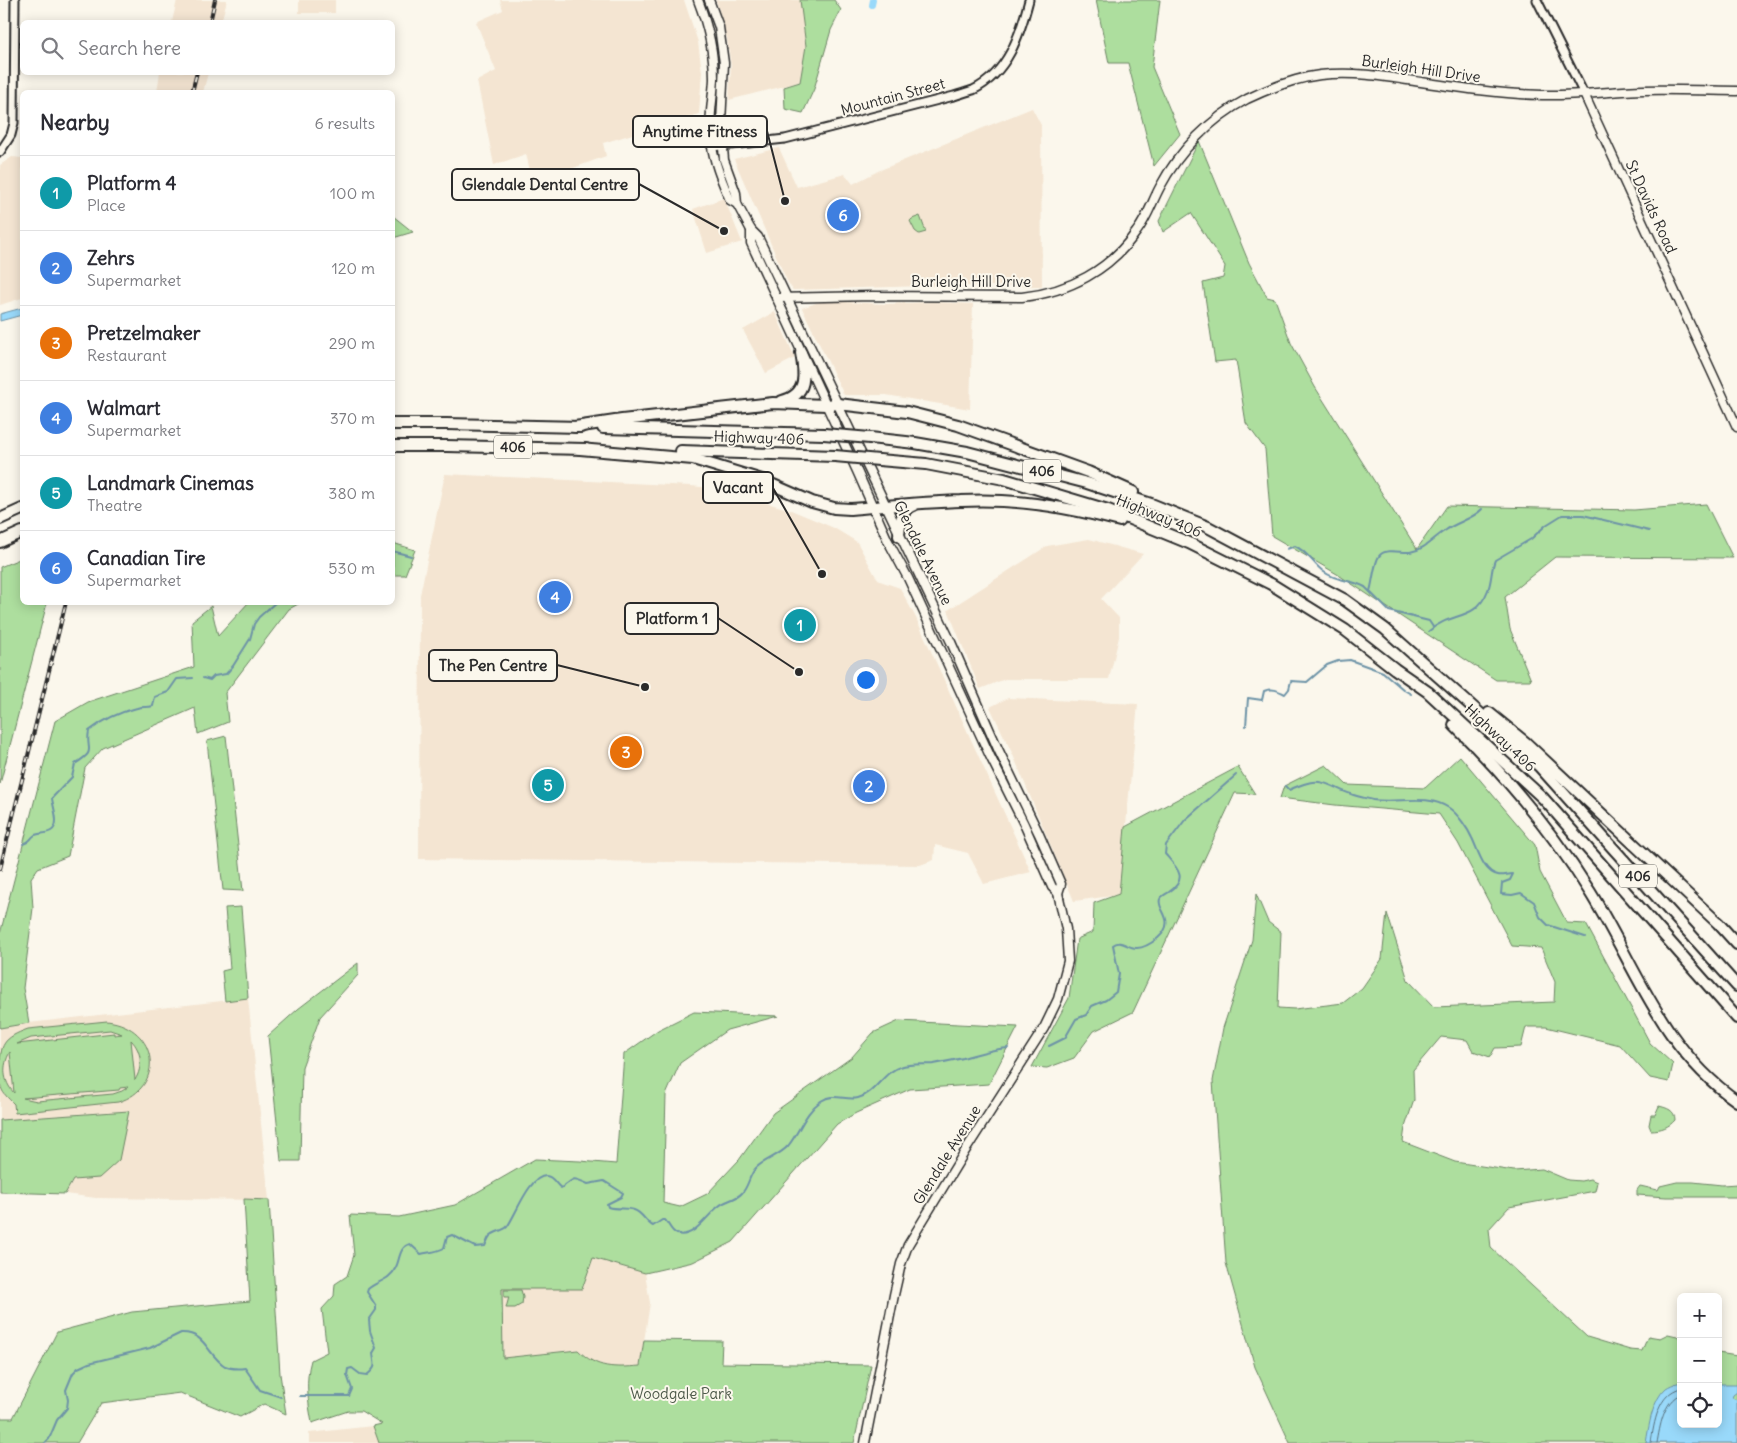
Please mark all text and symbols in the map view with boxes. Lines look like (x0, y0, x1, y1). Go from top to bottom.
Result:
search box (20, 20, 395, 75)
icon: search (38, 34, 66, 62)
text: Search here (78, 36, 181, 60)
street label: Burleigh Hill Drive (1360, 51, 1482, 86)
street label: Mountain Street (839, 73, 947, 120)
text: Nearby (40, 109, 110, 136)
text: 6 results (314, 113, 375, 133)
callout: Anytime Fitness (633, 116, 767, 147)
text: Anytime Fitness (643, 121, 757, 142)
street label: St Davids Road (1622, 157, 1681, 257)
callout: Glendale Dental Centre (452, 169, 639, 200)
text: Platform 4 (87, 171, 177, 195)
text: Glendale Dental Centre (462, 174, 629, 194)
text: 1 (53, 183, 59, 203)
text: 100 m (330, 183, 375, 203)
text: Place (87, 195, 126, 215)
pin: 6 (827, 196, 859, 234)
text: Zehrs (87, 246, 135, 270)
text: 2 (52, 258, 60, 278)
text: 120 m (332, 258, 375, 278)
text: Supermarket (87, 270, 181, 290)
street label: Burleigh Hill Drive (911, 272, 1031, 291)
text: Pretzelmaker (87, 321, 201, 345)
text: 3 (51, 333, 61, 353)
text: 290 m (329, 333, 375, 353)
text: Restaurant (87, 345, 167, 365)
text: Walmart (87, 396, 160, 420)
text: 4 (51, 408, 61, 428)
text: 370 m (330, 408, 375, 428)
text: Supermarket (87, 420, 181, 440)
street label: Highway 406 (713, 426, 805, 449)
road number: 406 (494, 436, 532, 458)
road number: 406 (1023, 460, 1061, 482)
text: Landmark Cinemas (87, 471, 254, 495)
callout: Vacant (703, 472, 773, 503)
text: Vacant (713, 477, 764, 497)
text: 5 (51, 483, 61, 503)
text: 380 m (328, 483, 375, 503)
street label: Highway 406 (1114, 490, 1205, 541)
text: Theatre (87, 495, 142, 515)
street label: Glendale Avenue (890, 498, 957, 608)
text: Canadian Tire (87, 546, 205, 570)
text: 6 (51, 558, 61, 578)
text: 530 m (328, 558, 375, 578)
text: Supermarket (87, 570, 181, 590)
pin: 4 (539, 578, 571, 616)
callout: Platform 1 (625, 603, 718, 634)
pin: 1 (784, 606, 816, 644)
text: Platform 1 (636, 608, 708, 628)
callout: The Pen Centre (429, 650, 557, 681)
text: The Pen Centre (439, 655, 548, 675)
your location (853, 667, 879, 693)
street label: Highway 406 (1461, 700, 1540, 775)
pin: 3 (610, 733, 642, 771)
pin: 5 (532, 766, 564, 804)
pin: 2 (853, 767, 885, 805)
road number: 406 (1619, 864, 1657, 888)
street label: Glendale Avenue (908, 1102, 985, 1208)
map controls (1677, 1293, 1722, 1428)
button: + (1677, 1293, 1722, 1338)
button: − (1677, 1338, 1722, 1383)
button: locate (1677, 1383, 1722, 1428)
park label: Woodgale Park (630, 1384, 732, 1403)

